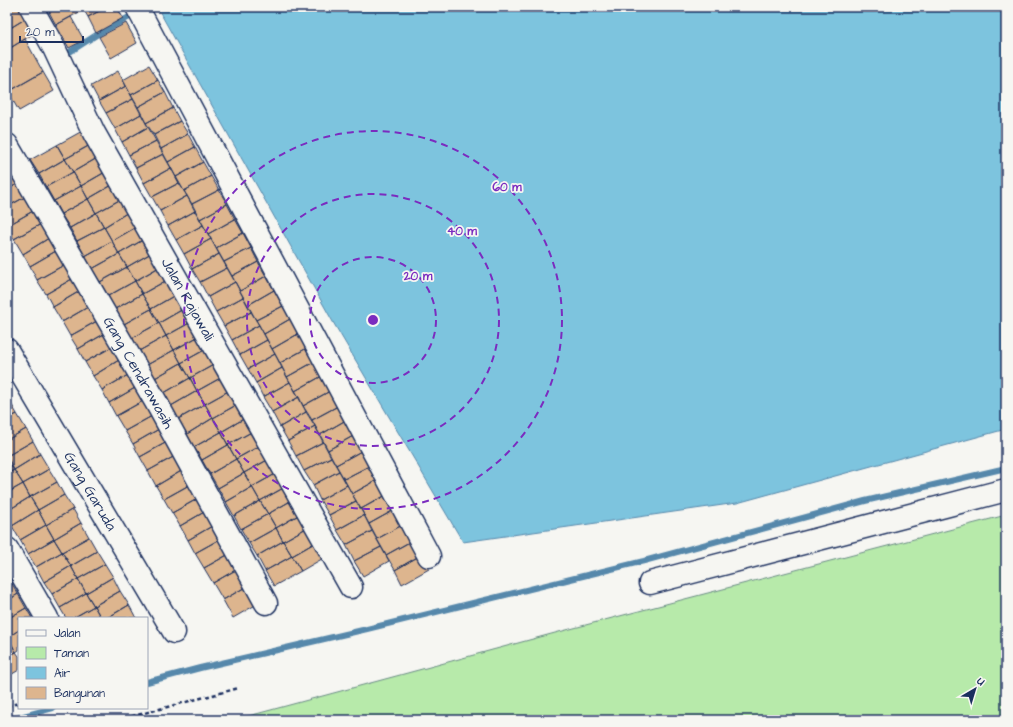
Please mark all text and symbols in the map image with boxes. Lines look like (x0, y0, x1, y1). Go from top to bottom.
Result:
scale bar (20, 18, 83, 44)
text: 20 m (26, 24, 55, 41)
text: 60 m (492, 179, 522, 196)
text: 40 m (447, 223, 478, 240)
street label: Jalan Rajawali (156, 254, 220, 345)
text: 20 m (403, 268, 433, 285)
street label: Gang Cendrawasih (98, 313, 179, 433)
centre of rings (366, 313, 380, 327)
street label: Gang Garuda (59, 448, 122, 535)
legend (18, 617, 148, 709)
text: Jalan (54, 625, 80, 642)
text: Taman (54, 645, 89, 662)
text: Air (54, 665, 71, 682)
north arrow (955, 669, 995, 709)
text: U (973, 673, 988, 689)
text: Bangunan (54, 685, 105, 703)

